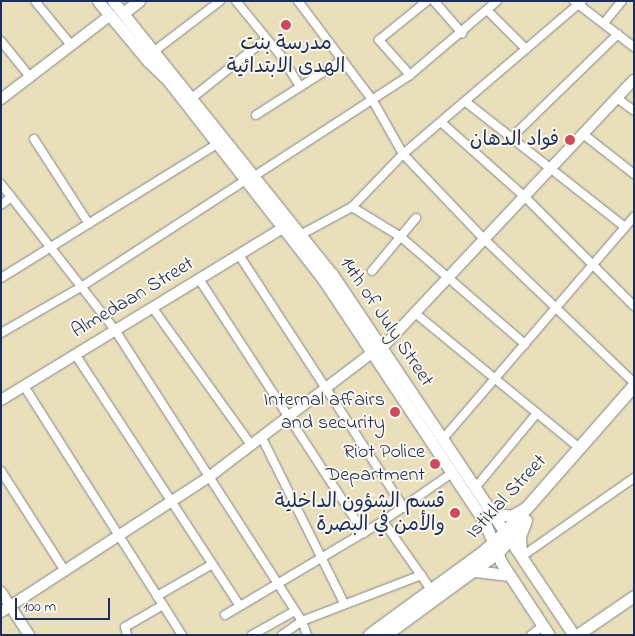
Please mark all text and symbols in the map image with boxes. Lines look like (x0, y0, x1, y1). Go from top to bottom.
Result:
marker: مدرسة بنت الهدى اﻻبتدائية (280, 19, 292, 31)
place label: مدرسة بنت الهدى اﻻبتدائية (227, 33, 345, 80)
place label: فواد الدهان (470, 128, 559, 152)
marker: فواد الدهان (563, 133, 577, 147)
street label: Almedaan Street (68, 252, 198, 344)
street label: 14th of July Street (334, 252, 438, 392)
place label: Internal affairs and security (264, 389, 385, 436)
marker: Internal affairs and security (389, 406, 401, 418)
place label: Riot Police Department (326, 440, 425, 487)
street label: Istiklal Street (462, 450, 552, 544)
marker: Riot Police Department (429, 458, 441, 470)
place label: قسم الشؤون الداخلية والأمن في البصرة (275, 490, 445, 537)
marker: قسم الشؤون الداخلية والأمن في البصرة (449, 507, 461, 519)
scale bar (18, 588, 112, 620)
text: 100 m (23, 596, 56, 618)

